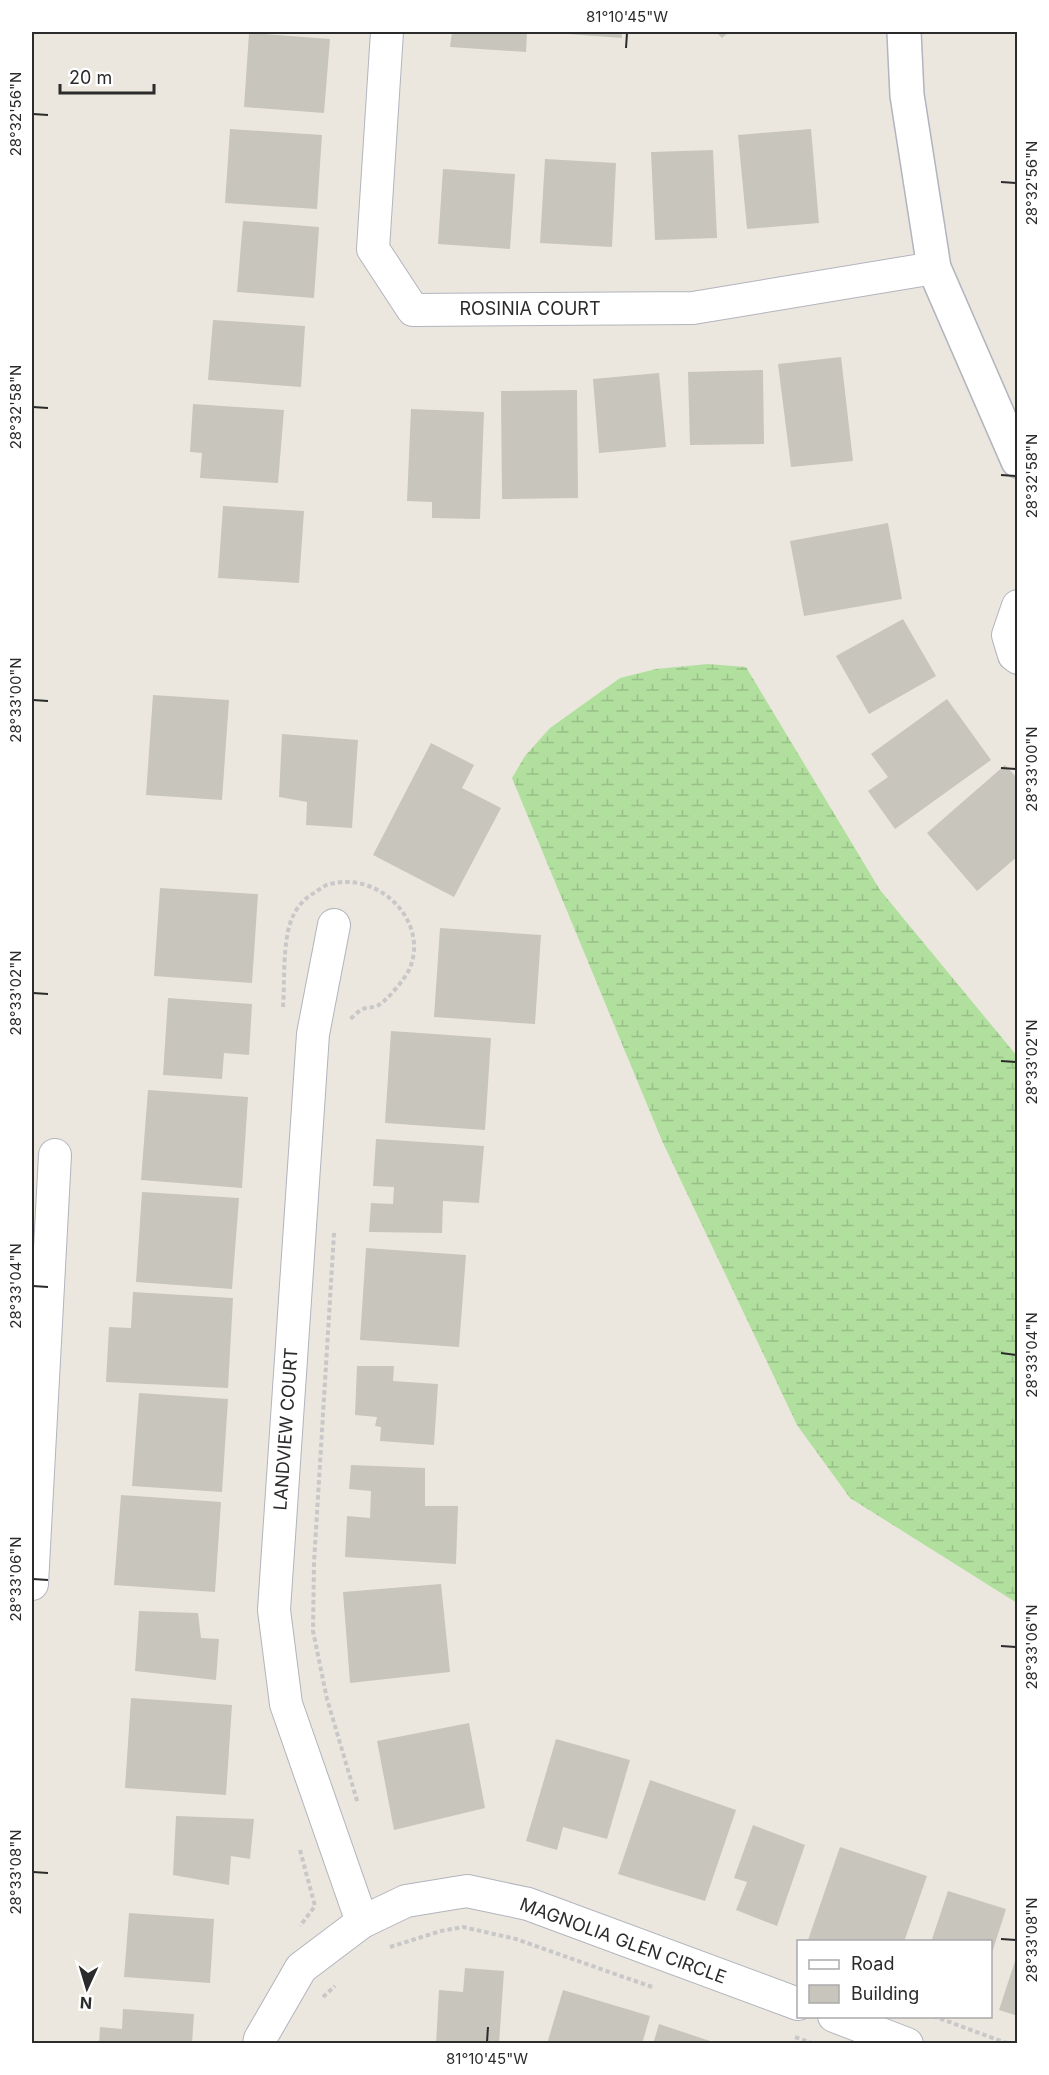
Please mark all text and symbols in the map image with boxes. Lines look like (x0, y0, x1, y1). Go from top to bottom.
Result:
text: 81°10'45"W (586, 7, 668, 26)
scale bar (60, 57, 154, 95)
text: 20 m (69, 67, 112, 88)
text: 28°32'56"N (6, 72, 25, 156)
text: 28°32'56"N (1022, 141, 1041, 225)
street label: ROSINIA COURT (459, 298, 601, 319)
text: 28°32'58"N (6, 365, 25, 449)
text: 28°32'58"N (1022, 434, 1041, 518)
text: 28°33'00"N (6, 657, 25, 743)
text: 28°33'00"N (1022, 726, 1041, 812)
text: 28°33'02"N (6, 951, 25, 1035)
text: 28°33'02"N (1022, 1020, 1041, 1104)
text: 28°33'04"N (6, 1243, 25, 1329)
text: 28°33'04"N (1022, 1312, 1041, 1398)
street label: LANDVIEW COURT (269, 1347, 302, 1511)
text: 28°33'06"N (6, 1536, 25, 1622)
text: 28°33'06"N (1022, 1604, 1041, 1690)
text: 28°33'08"N (6, 1829, 25, 1915)
street label: MAGNOLIA GLEN CIRCLE (517, 1893, 729, 1988)
text: 28°33'08"N (1022, 1897, 1041, 1983)
legend (797, 1940, 992, 2018)
text: Road (851, 1953, 894, 1974)
north arrow (57, 1958, 117, 2018)
text: Building (851, 1983, 919, 2004)
text: N (79, 1993, 93, 2013)
text: 81°10'45"W (446, 2049, 528, 2068)

